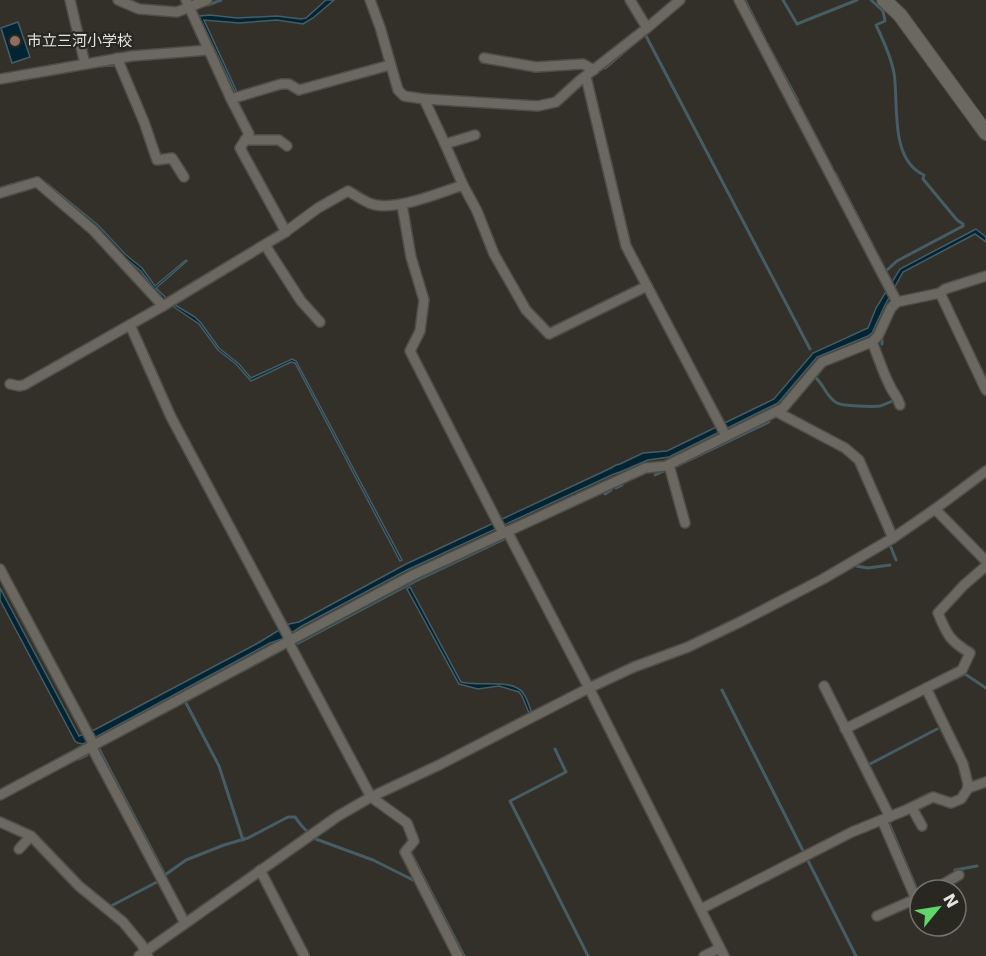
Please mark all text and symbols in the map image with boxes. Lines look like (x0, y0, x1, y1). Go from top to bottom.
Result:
place label: 市立三河小学校 (27, 32, 132, 50)
marker: 市立三河小学校 (8, 34, 22, 48)
north arrow (908, 878, 968, 938)
text: N (939, 890, 962, 911)

